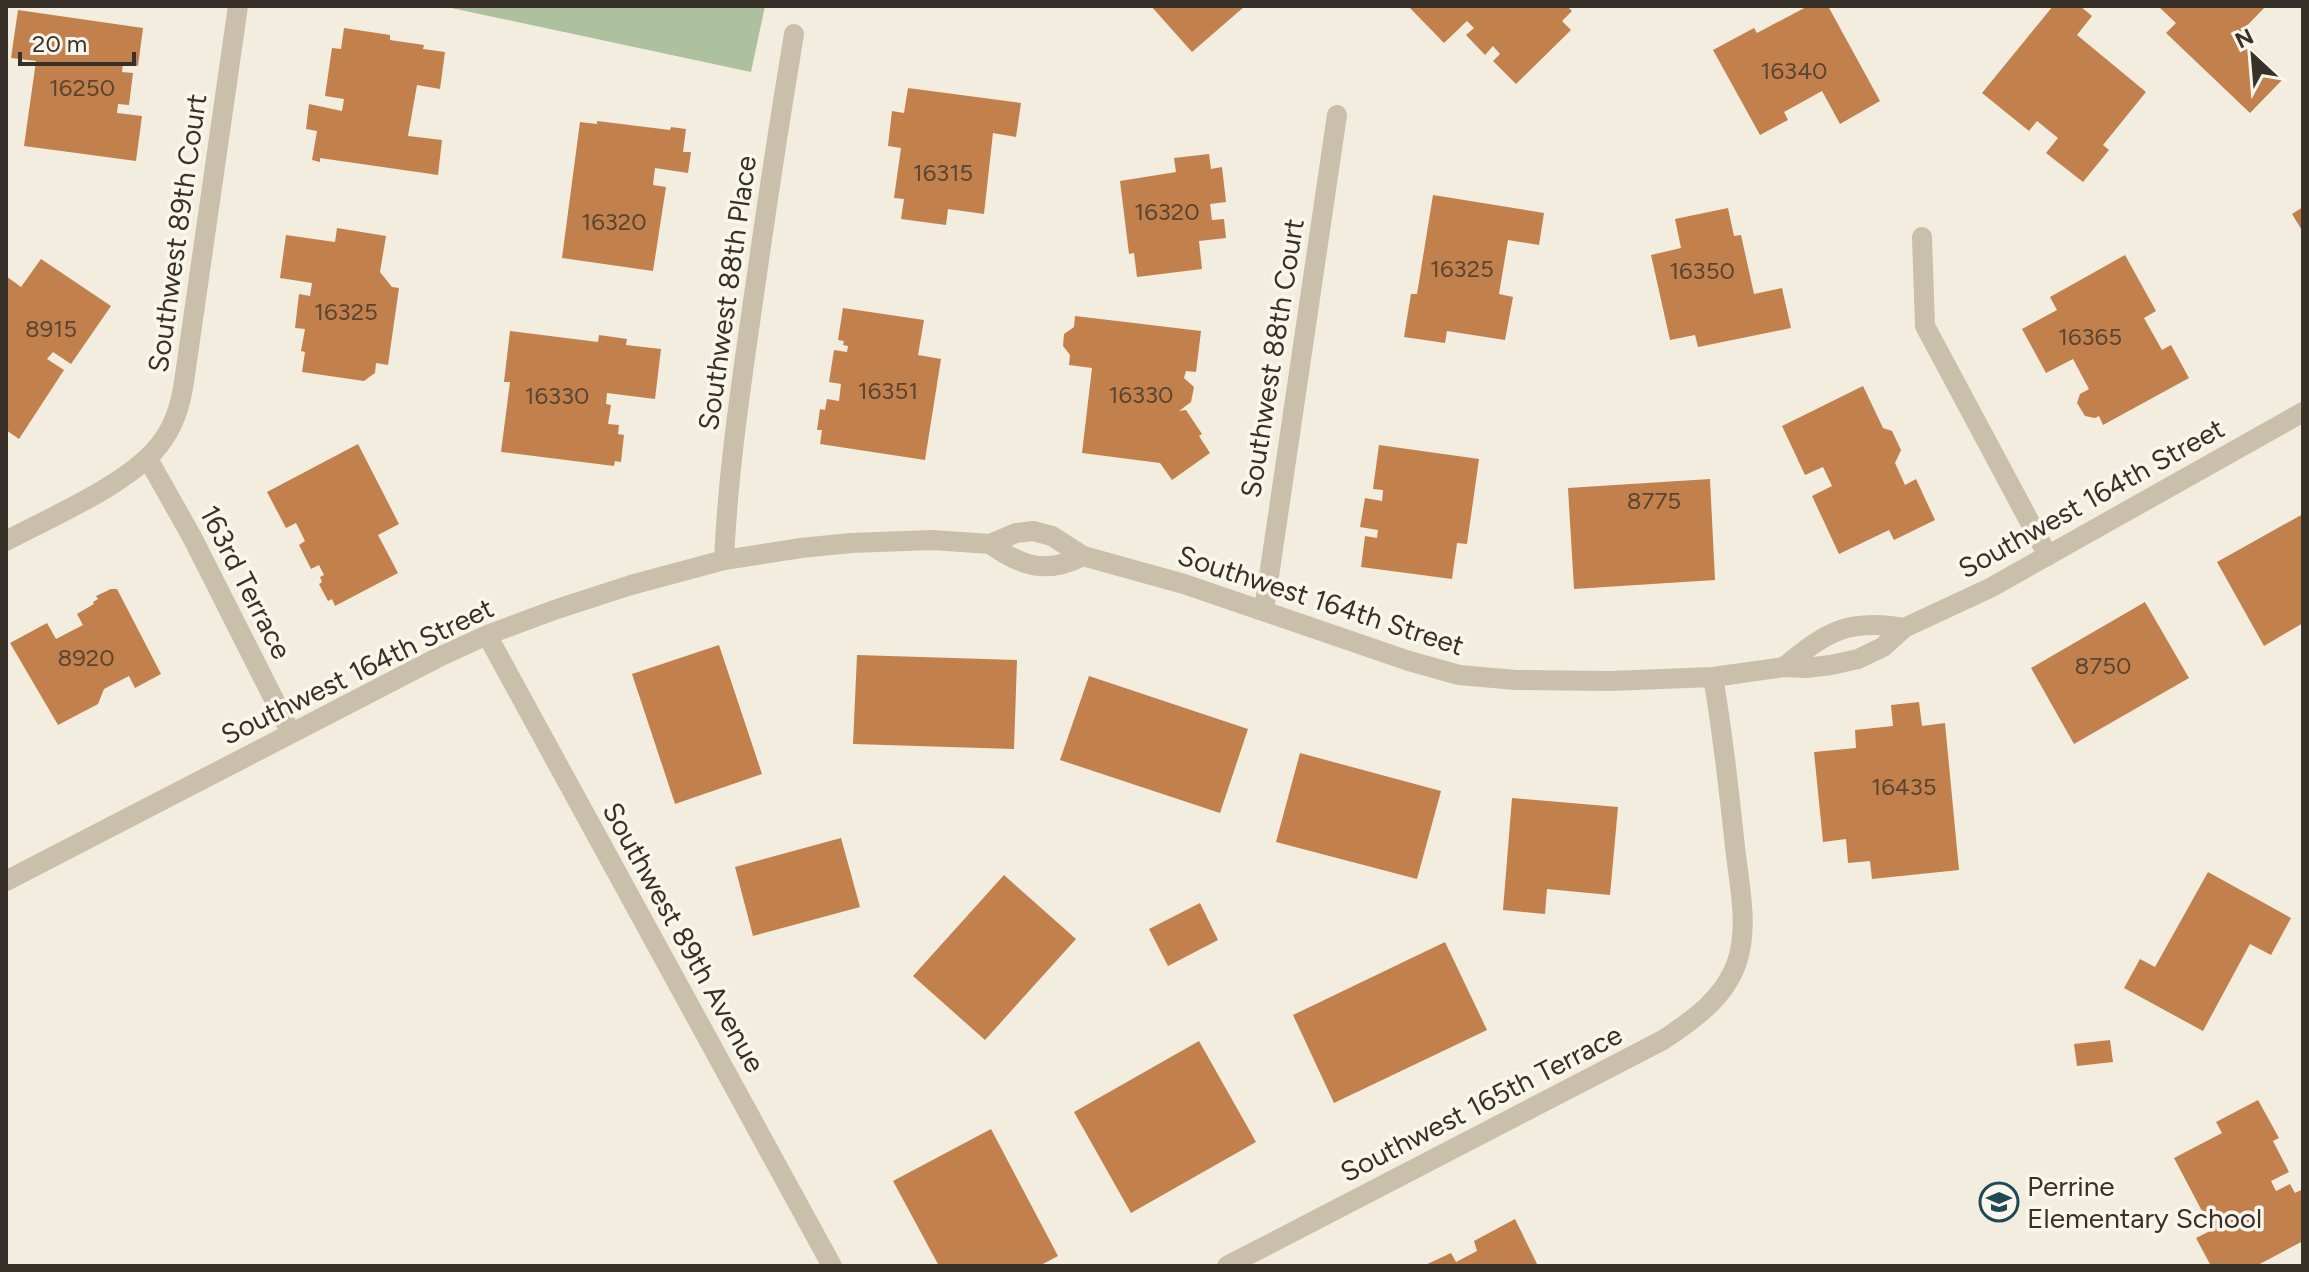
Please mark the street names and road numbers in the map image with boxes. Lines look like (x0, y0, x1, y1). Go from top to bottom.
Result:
street label: Southwest 89th Court (141, 92, 213, 374)
street label: Southwest 88th Place (691, 153, 763, 433)
street label: Southwest 88th Court (1233, 216, 1311, 500)
street label: Southwest 164th Street (1952, 411, 2230, 585)
street label: 163rd Terrace (193, 499, 299, 665)
street label: Southwest 164th Street (1174, 538, 1468, 662)
street label: Southwest 164th Street (215, 590, 499, 752)
street label: Southwest 89th Avenue (596, 796, 772, 1078)
street label: Southwest 165th Terrace (1334, 1017, 1628, 1189)

